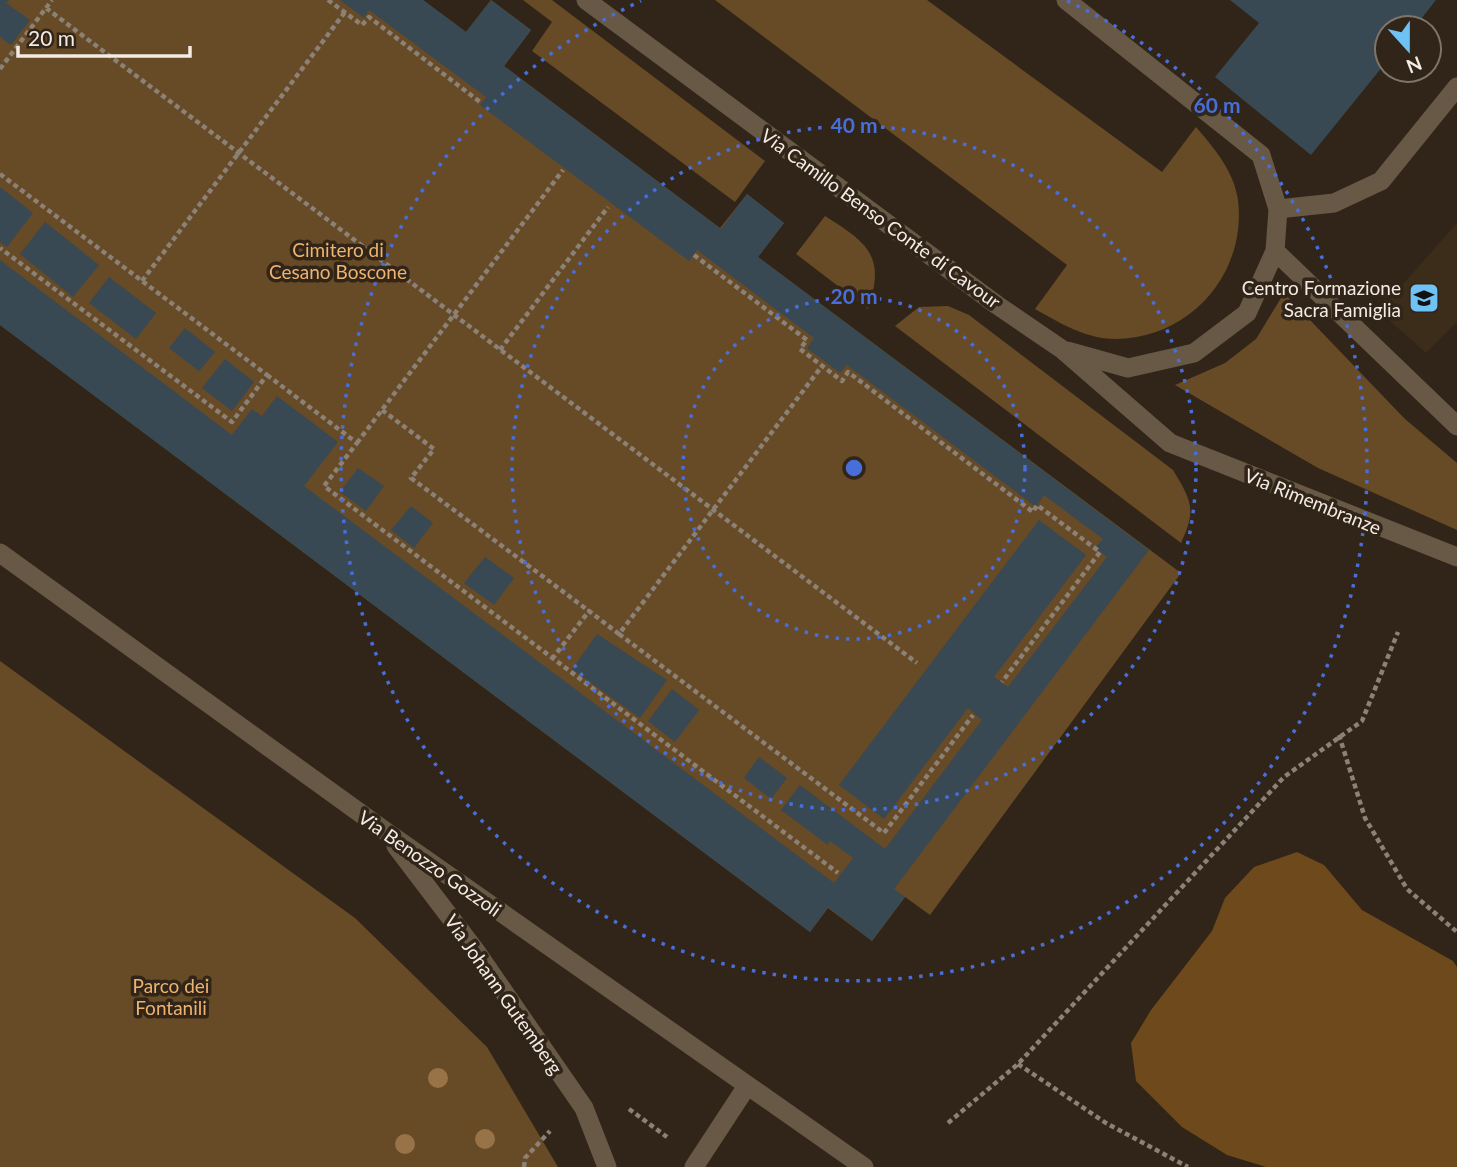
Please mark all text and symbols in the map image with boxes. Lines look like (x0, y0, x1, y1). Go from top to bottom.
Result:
scale bar (18, 14, 189, 58)
north arrow (1373, 14, 1443, 84)
text: 20 m (28, 25, 75, 50)
text: N (1403, 52, 1425, 79)
text: 60 m (1193, 92, 1241, 117)
text: 40 m (830, 112, 878, 137)
street label: Via Camillo Benso Conte di Cavour (757, 123, 1005, 313)
park label: Cimitero di Cesano Boscone (269, 238, 407, 283)
place label: Centro Formazione Sacra Famiglia (1242, 276, 1401, 321)
school or university icon: Centro Formazione Sacra Famiglia (1407, 281, 1441, 315)
text: 20 m (830, 283, 878, 308)
centre of rings (842, 456, 866, 480)
street label: Via Rimembranze (1241, 463, 1385, 539)
street label: Via Benozzo Gozzoli (354, 805, 506, 921)
street label: Via Johann Gutemberg (440, 910, 568, 1078)
park label: Parco dei Fontanili (133, 974, 209, 1019)

